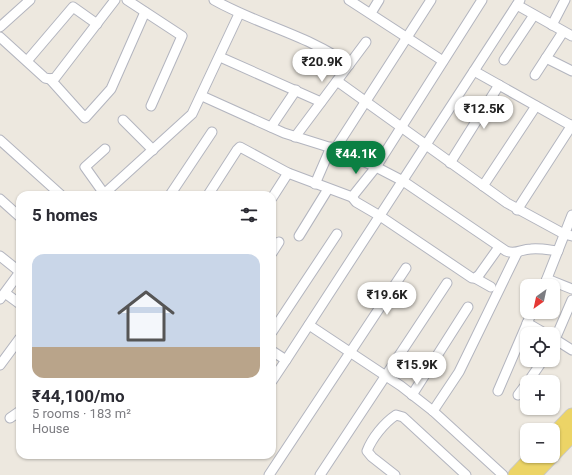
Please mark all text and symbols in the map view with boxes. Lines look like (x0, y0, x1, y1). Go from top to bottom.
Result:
pin: ₹20.9K (289, 49, 355, 83)
text: ₹20.9K (301, 54, 343, 69)
pin: ₹12.5K (451, 96, 517, 130)
text: ₹12.5K (463, 101, 505, 116)
pin: ₹44.1K (323, 141, 389, 175)
text: ₹44.1K (335, 146, 377, 161)
icon: filters (238, 204, 260, 226)
text: 5 homes (32, 205, 98, 225)
north arrow (520, 279, 560, 319)
map controls (520, 279, 560, 463)
icon: home (110, 280, 182, 352)
pin: ₹19.6K (354, 282, 420, 316)
text: ₹19.6K (366, 287, 408, 302)
button: locate (520, 327, 560, 367)
pin: ₹15.9K (384, 352, 450, 386)
text: ₹15.9K (396, 357, 438, 372)
button: + (520, 375, 560, 415)
text: ₹44,100/mo (32, 386, 125, 406)
text: 5 rooms · 183 m² (32, 406, 131, 421)
text: House (32, 421, 69, 436)
button: − (520, 423, 560, 463)

